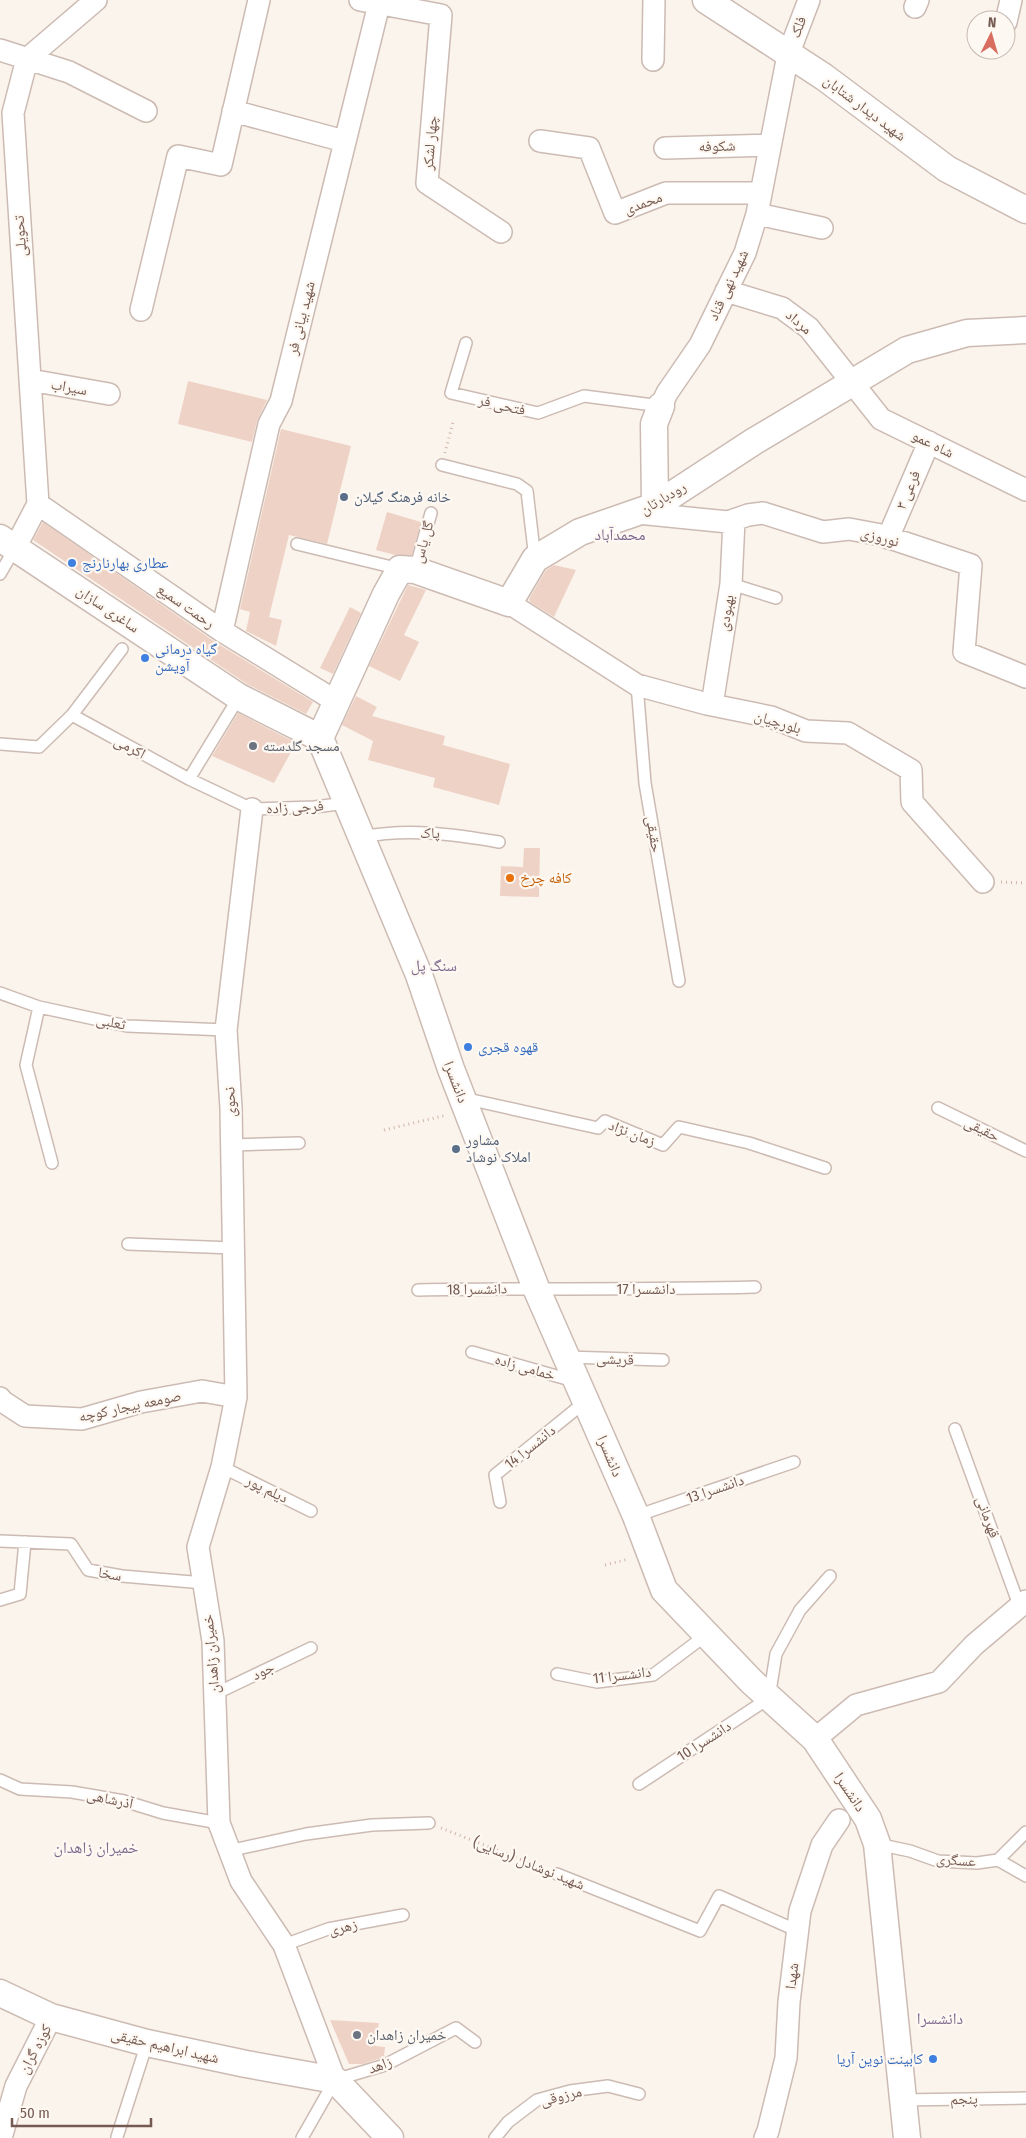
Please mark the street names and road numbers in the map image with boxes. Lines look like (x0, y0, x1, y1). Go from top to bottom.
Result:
street label: فلک (786, 14, 810, 40)
street label: شهید دیدار شتابان (820, 71, 910, 146)
street label: چهار لشکر (419, 115, 441, 172)
street label: شکوفه (698, 137, 736, 155)
street label: محمدی (621, 188, 665, 219)
street label: تحویلی (10, 214, 31, 257)
street label: شهید نهی قناد (704, 247, 753, 324)
street label: شهید بیانی فر (283, 279, 320, 358)
street label: مرداد (782, 306, 816, 338)
street label: سیراب (49, 375, 89, 399)
street label: فتحی فر (475, 391, 527, 420)
street label: شاه عمو (909, 426, 957, 462)
street label: فرعی ۳ (892, 468, 925, 513)
street label: رودبارتان (637, 477, 690, 519)
street label: گل یاس (408, 519, 439, 565)
street label: نوروزی (859, 523, 901, 552)
street label: رحمت سمیع (153, 580, 218, 633)
street label: ساغری سازان (73, 581, 143, 637)
street label: بهبودی (714, 593, 739, 633)
street label: بلورچیان (752, 706, 804, 739)
street label: اکرمی (111, 731, 149, 764)
street label: فرجی زاده (266, 797, 324, 818)
street label: حقیقی (641, 814, 666, 854)
street label: پاک (420, 824, 440, 842)
street label: ثعلبی (95, 1010, 127, 1035)
street label: دانشسرا (440, 1058, 472, 1106)
street label: نحوی (220, 1086, 241, 1118)
street label: حقیقی (961, 1113, 1003, 1146)
street label: زمان نژاد (606, 1116, 658, 1151)
street label: دانشسرا 18 (447, 1279, 507, 1299)
street label: دانشسرا 17 (617, 1280, 675, 1298)
street label: قریشی (596, 1349, 634, 1370)
street label: خمامی زاده (492, 1350, 558, 1385)
street label: صومعه بیجار کوچه (77, 1386, 183, 1426)
street label: دانشسرا 14 (501, 1421, 559, 1473)
street label: دانشسرا (593, 1432, 627, 1480)
street label: دیلم پور (242, 1471, 291, 1508)
street label: دانشسرا 13 (684, 1471, 746, 1507)
street label: قهرمانی (971, 1494, 1004, 1541)
street label: سخا (97, 1563, 123, 1585)
street label: خمیران زاهدان (199, 1613, 224, 1694)
street label: جود (249, 1658, 278, 1684)
street label: دانشسرا 11 (592, 1663, 652, 1687)
street label: دانشسرا 10 (674, 1717, 734, 1765)
street label: دانشسرا (830, 1769, 870, 1815)
street label: آذرشاهی (85, 1785, 136, 1814)
street label: شهید نوشادل (رسایی) (470, 1832, 588, 1895)
street label: عسگری (935, 1850, 977, 1871)
street label: زهری (327, 1915, 359, 1940)
street label: شهدا (781, 1962, 803, 1990)
street label: کوزه گران (15, 2021, 56, 2077)
street label: شهید ابراهیم حقیقی (109, 2025, 221, 2068)
street label: زاهد (366, 2052, 395, 2078)
street label: مرزوقی (538, 2082, 584, 2111)
street label: پنجم (950, 2090, 978, 2109)

